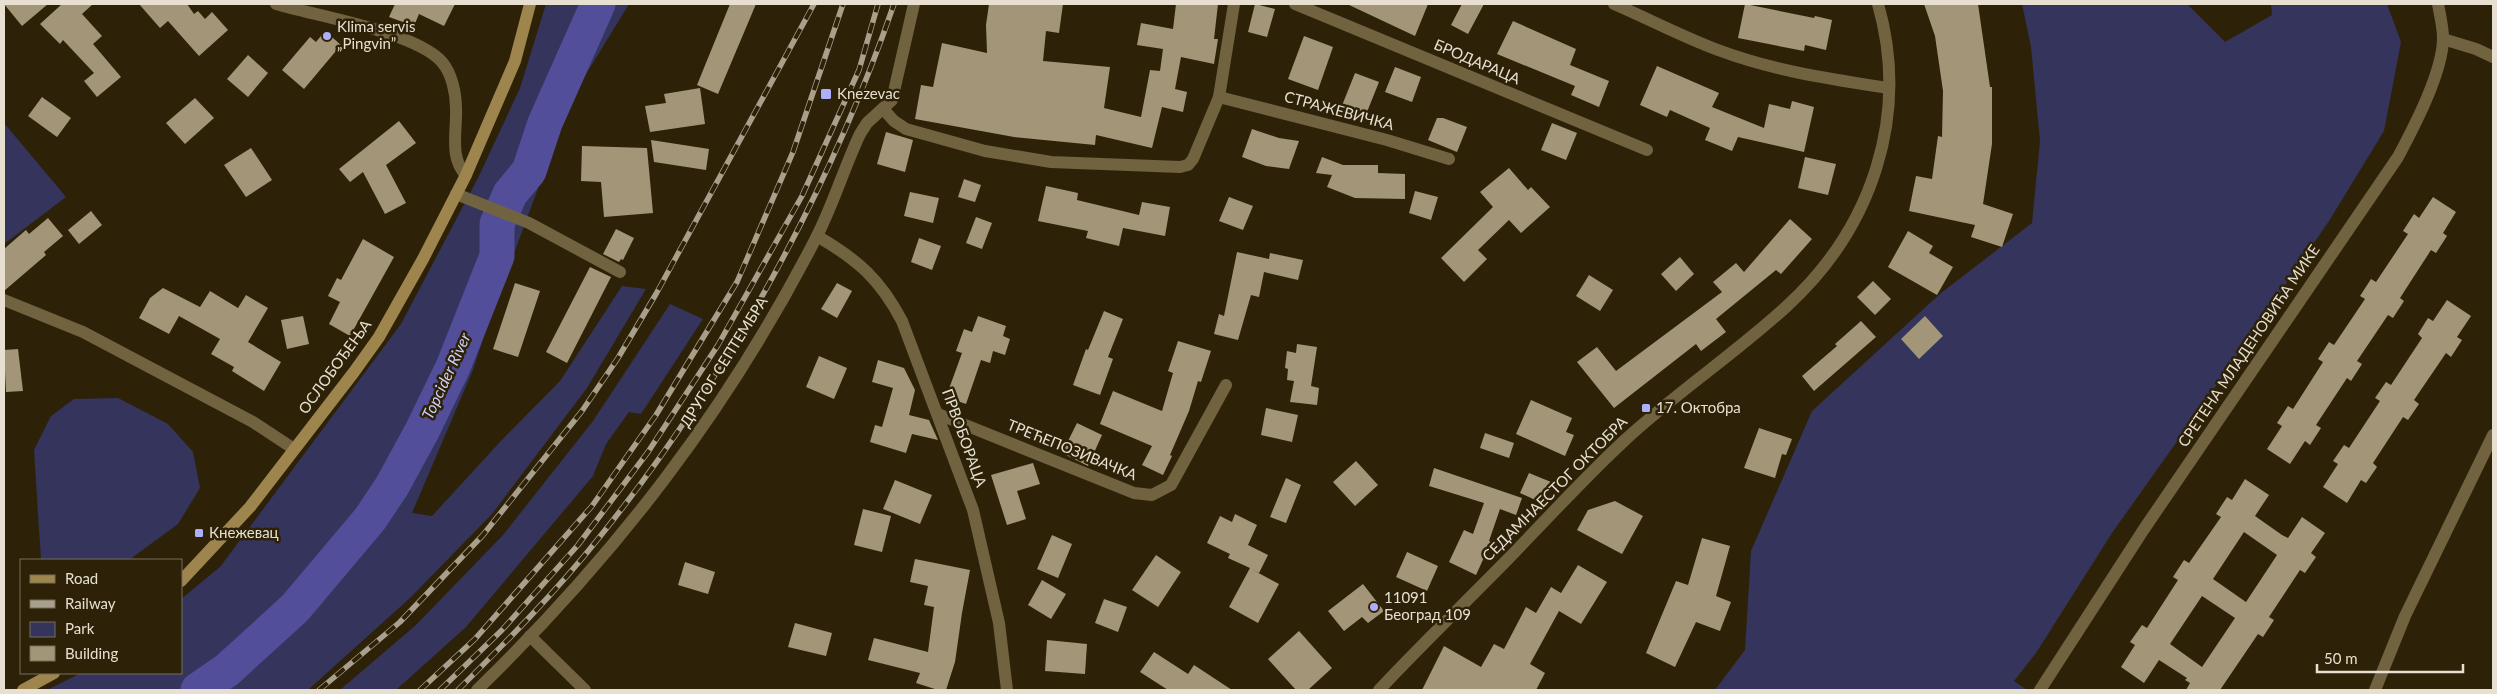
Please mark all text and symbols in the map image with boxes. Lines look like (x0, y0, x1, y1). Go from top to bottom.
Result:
place label: Klima servis „Pingvin” (337, 17, 415, 52)
marker: Klima servis „Pingvin” (321, 30, 333, 42)
street label: БРОДАРАЦА (1431, 35, 1524, 88)
place label: Knezevac (837, 84, 900, 102)
marker: Knezevac (819, 87, 833, 101)
street label: СТРАЖЕВИЧКА (1282, 87, 1397, 134)
street label: СРЕТЕНА МЛАДЕНОВИЋА МИКЕ (2174, 241, 2323, 450)
street label: ДРУГОГ СЕПТЕМБРА (676, 292, 771, 430)
street label: ОСЛОБОЂЕЊА (294, 315, 375, 417)
water label: Topcider River (417, 329, 474, 422)
street label: ПРВОБОРАЦА (939, 386, 991, 490)
place label: 17. Октобра (1656, 398, 1741, 416)
marker: 17. Октобра (1640, 402, 1652, 414)
street label: СЕДАМНАЕСТОГ ОКТОБРА (1478, 412, 1631, 564)
street label: ТРЕЋЕПОЗИВАЧКА (1005, 415, 1141, 484)
place label: Кнежевац (209, 523, 279, 541)
marker: Кнежевац (193, 527, 205, 539)
legend (20, 559, 182, 674)
text: Road (65, 569, 98, 587)
place label: 11091 Београд 109 (1384, 588, 1471, 623)
text: Railway (65, 594, 116, 612)
marker: 11091 Београд 109 (1368, 601, 1380, 613)
text: Park (65, 619, 95, 637)
scale bar (2317, 642, 2463, 674)
text: Building (65, 644, 118, 662)
text: 50 m (2324, 649, 2358, 667)

